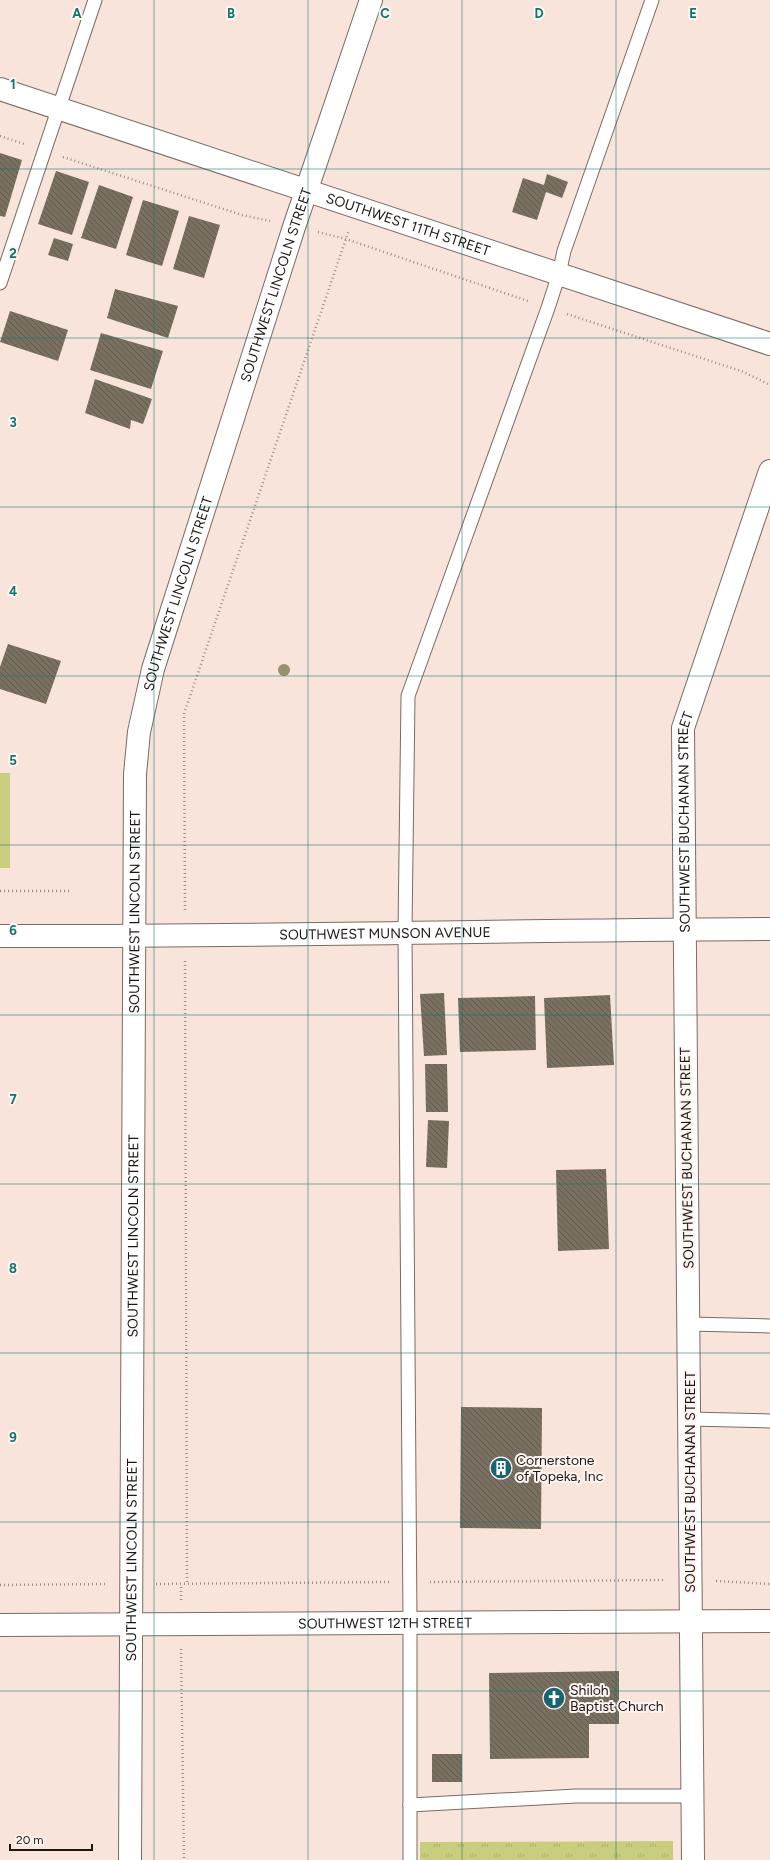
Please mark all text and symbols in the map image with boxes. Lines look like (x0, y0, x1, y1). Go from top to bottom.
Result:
text: A (72, 6, 82, 21)
text: B (227, 6, 235, 21)
text: C (380, 6, 390, 21)
text: D (534, 6, 544, 21)
text: E (689, 6, 697, 21)
text: 1 (10, 77, 16, 92)
street label: SOUTHWEST LINCOLN STREET (237, 185, 315, 384)
street label: SOUTHWEST 11TH STREET (324, 189, 493, 259)
text: 2 (9, 246, 17, 261)
text: 3 (9, 415, 17, 430)
street label: SOUTHWEST LINCOLN STREET (140, 494, 216, 693)
text: 4 (9, 584, 17, 599)
street label: SOUTHWEST BUCHANAN STREET (674, 709, 697, 933)
text: 5 (9, 753, 17, 768)
street label: SOUTHWEST LINCOLN STREET (125, 810, 143, 1014)
text: 6 (9, 923, 17, 938)
street label: SOUTHWEST MUNSON AVENUE (279, 923, 491, 943)
street label: SOUTHWEST BUCHANAN STREET (677, 1047, 697, 1269)
text: 7 (9, 1092, 17, 1107)
street label: SOUTHWEST LINCOLN STREET (124, 1134, 142, 1338)
text: 8 (9, 1261, 17, 1276)
street label: SOUTHWEST BUCHANAN STREET (682, 1371, 699, 1593)
text: 9 (9, 1430, 17, 1445)
place label: Cornerstone of Topeka, Inc (516, 1452, 604, 1485)
building icon: Cornerstone of Topeka, Inc (488, 1455, 514, 1481)
street label: SOUTHWEST LINCOLN STREET (122, 1458, 140, 1662)
street label: SOUTHWEST 12TH STREET (298, 1614, 472, 1632)
place label: Shiloh Baptist Church (570, 1682, 664, 1715)
church icon: Shiloh Baptist Church (541, 1685, 567, 1711)
scale bar (10, 1826, 92, 1852)
text: 20 m (16, 1833, 44, 1847)

